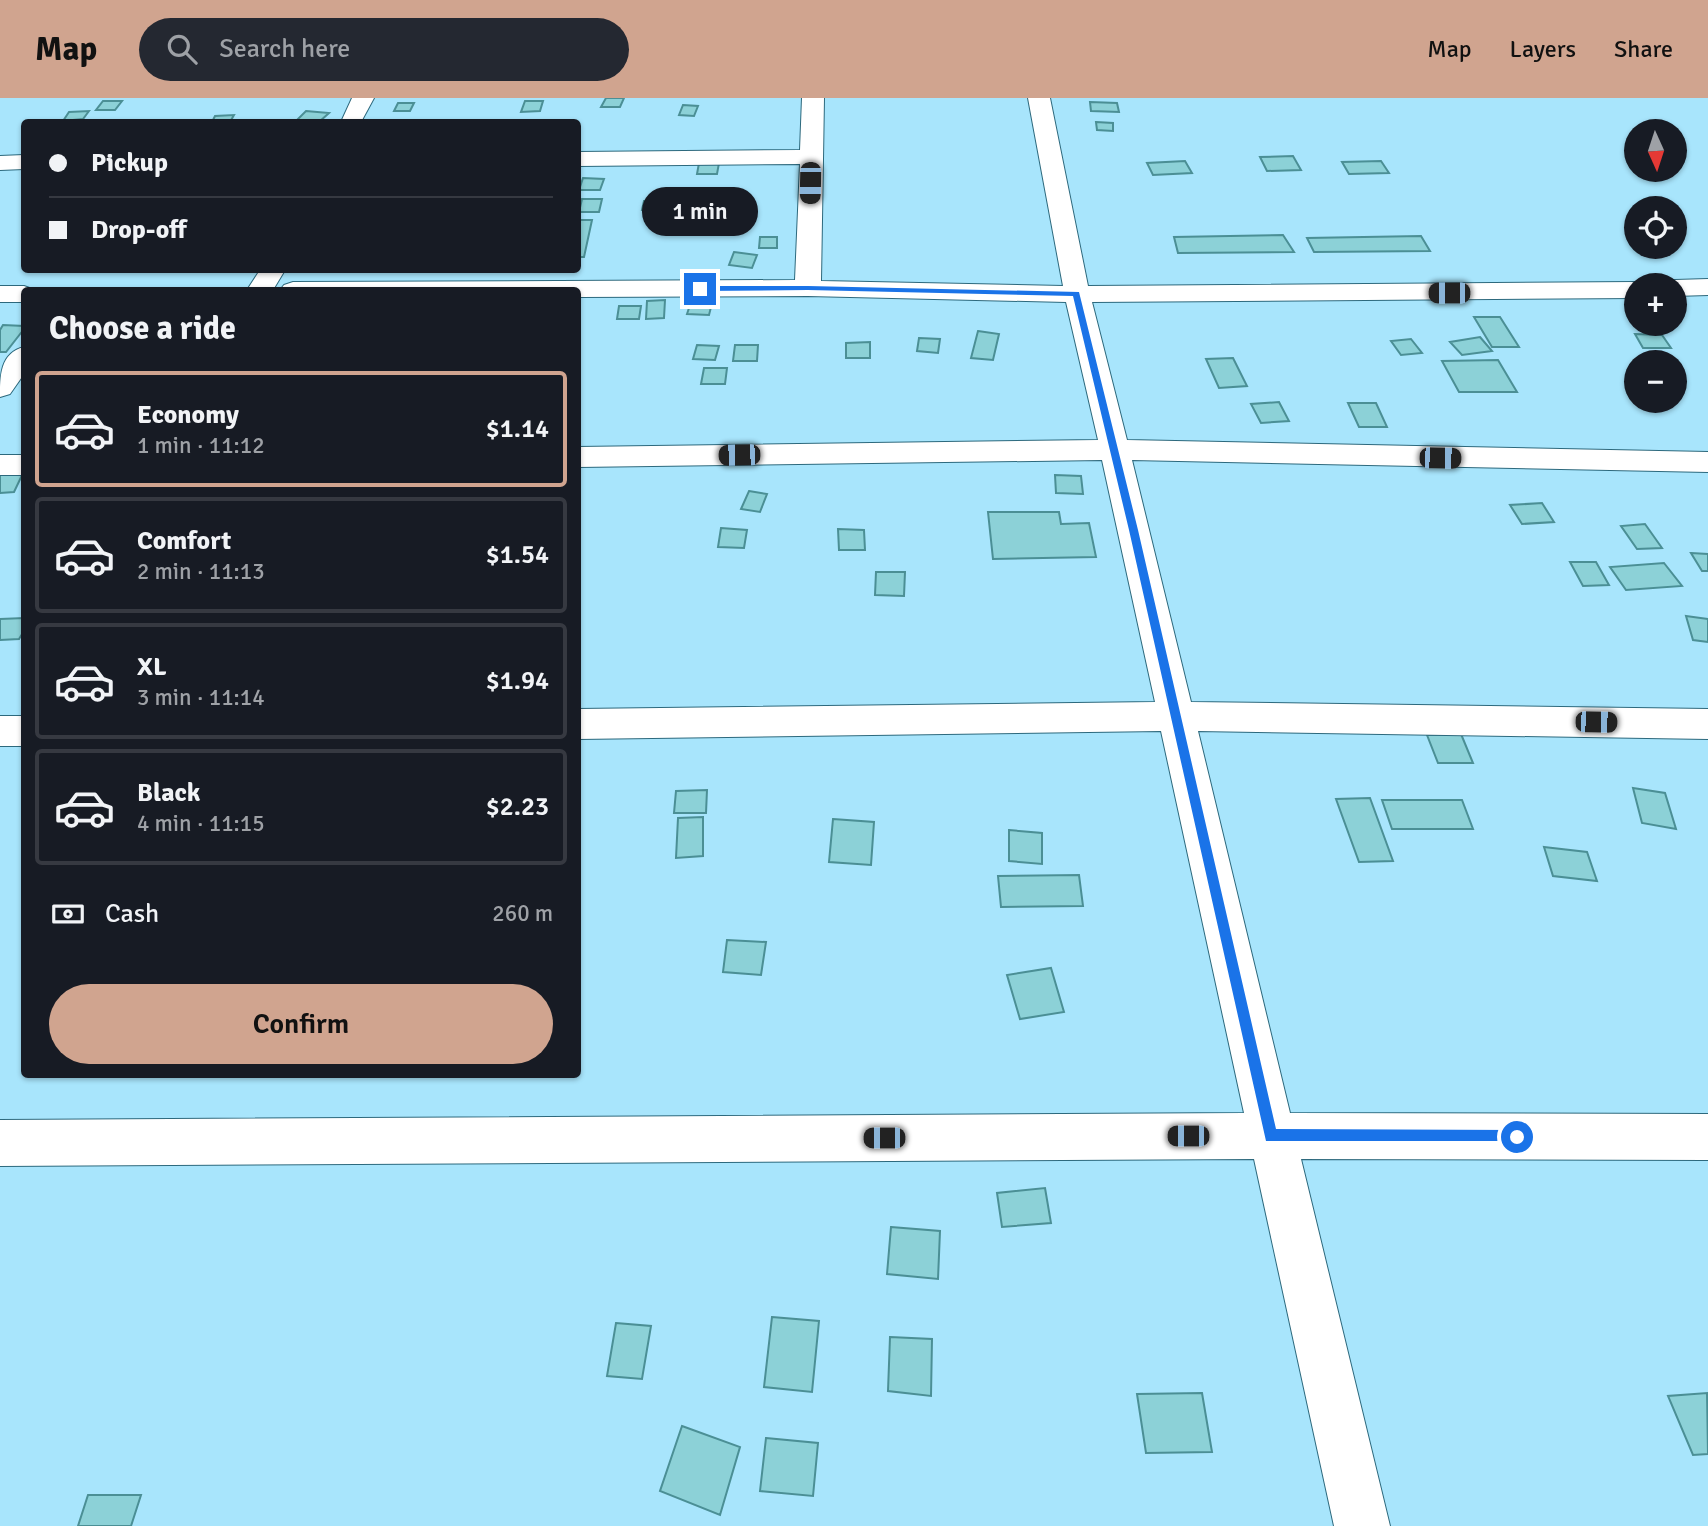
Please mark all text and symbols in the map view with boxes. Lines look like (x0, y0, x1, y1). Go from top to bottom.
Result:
search box (139, 18, 629, 81)
text: Map (35, 29, 97, 70)
icon: search (163, 30, 201, 68)
text: Search here (219, 33, 350, 65)
text: Map (1427, 34, 1472, 64)
text: Layers (1510, 34, 1576, 64)
text: Share (1614, 34, 1673, 64)
north arrow (1624, 119, 1687, 182)
map controls (1624, 119, 1687, 413)
text: Pickup (91, 147, 168, 179)
car (800, 162, 821, 204)
callout: 1 min (642, 188, 758, 236)
button: locate (1624, 196, 1687, 259)
text: 1 min (672, 197, 728, 226)
text: Drop-off (91, 214, 187, 246)
route end (684, 273, 716, 305)
button: + (1624, 273, 1687, 336)
car (1429, 283, 1471, 304)
text: Choose a ride (49, 309, 236, 348)
button: − (1624, 350, 1687, 413)
icon: car (53, 398, 116, 461)
text: Economy (137, 399, 239, 431)
text: $1.14 (486, 413, 549, 445)
text: 1 min · 11:12 (137, 431, 265, 460)
car (718, 444, 761, 466)
car (1419, 447, 1462, 469)
icon: car (53, 524, 116, 587)
text: Comfort (137, 525, 231, 557)
text: $1.54 (486, 539, 549, 571)
text: 2 min · 11:13 (137, 557, 265, 586)
icon: car (53, 650, 116, 713)
text: XL (137, 651, 167, 683)
text: $1.94 (486, 665, 549, 697)
text: 3 min · 11:14 (137, 683, 265, 712)
car (1575, 711, 1618, 733)
icon: car (53, 776, 116, 839)
text: Black (137, 777, 200, 809)
text: $2.23 (486, 791, 549, 823)
text: 4 min · 11:15 (137, 809, 265, 838)
icon: cash (49, 895, 87, 933)
text: Cash (105, 898, 159, 930)
text: 260 m (492, 899, 553, 928)
button: Confirm (49, 984, 553, 1064)
route start (1501, 1121, 1533, 1153)
car (1168, 1126, 1210, 1147)
car (864, 1128, 906, 1149)

